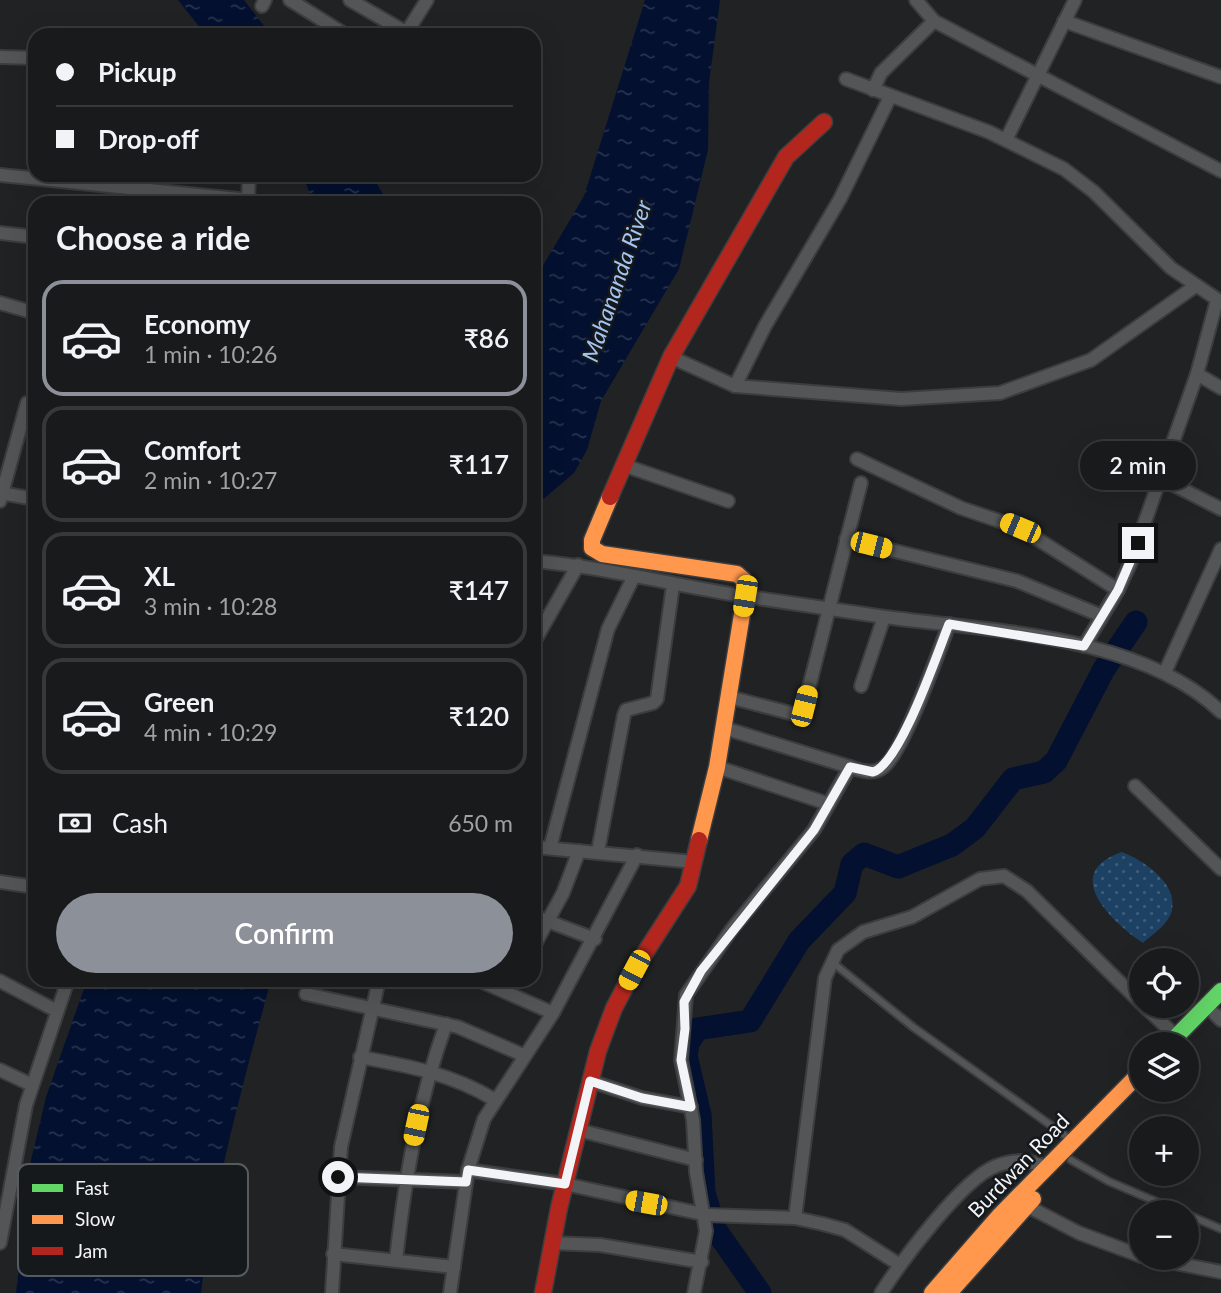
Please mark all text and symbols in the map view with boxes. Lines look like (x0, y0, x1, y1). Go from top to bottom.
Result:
text: Pickup (98, 56, 177, 88)
text: Drop-off (98, 123, 199, 155)
water label: Mahananda River (575, 195, 657, 365)
text: Choose a ride (56, 218, 250, 257)
icon: car (60, 307, 123, 370)
text: Economy (144, 308, 250, 340)
text: ₹86 (464, 322, 509, 354)
text: 1 min · 10:26 (144, 340, 277, 368)
icon: car (60, 433, 123, 496)
text: Comfort (144, 434, 241, 466)
callout: 2 min (1080, 442, 1196, 490)
text: ₹117 (449, 448, 509, 480)
text: 2 min (1110, 451, 1166, 479)
text: 2 min · 10:27 (144, 466, 277, 494)
car (997, 510, 1044, 546)
route end (1122, 527, 1154, 559)
car (849, 530, 894, 560)
icon: car (60, 559, 123, 622)
text: XL (144, 560, 175, 592)
text: ₹147 (449, 574, 509, 606)
car (732, 574, 759, 618)
text: 3 min · 10:28 (144, 592, 277, 620)
car (789, 683, 820, 729)
icon: car (60, 685, 123, 748)
text: Green (144, 686, 214, 718)
text: ₹120 (449, 700, 509, 732)
text: 4 min · 10:29 (144, 718, 277, 746)
icon: cash (56, 804, 94, 842)
text: Cash (112, 807, 168, 839)
text: 650 m (448, 809, 513, 837)
button: Confirm (56, 893, 513, 973)
car (615, 947, 654, 993)
map controls (1129, 948, 1199, 1270)
button: locate (1129, 948, 1199, 1018)
button: layers (1129, 1032, 1199, 1102)
car (402, 1102, 431, 1148)
street label: Burdwan Road (962, 1108, 1074, 1222)
button: + (1129, 1116, 1199, 1186)
route start (322, 1161, 354, 1193)
legend (18, 1164, 248, 1276)
text: Fast (75, 1176, 109, 1199)
car (624, 1189, 669, 1217)
button: − (1129, 1200, 1199, 1270)
text: Slow (75, 1207, 115, 1230)
text: Jam (75, 1239, 108, 1262)

